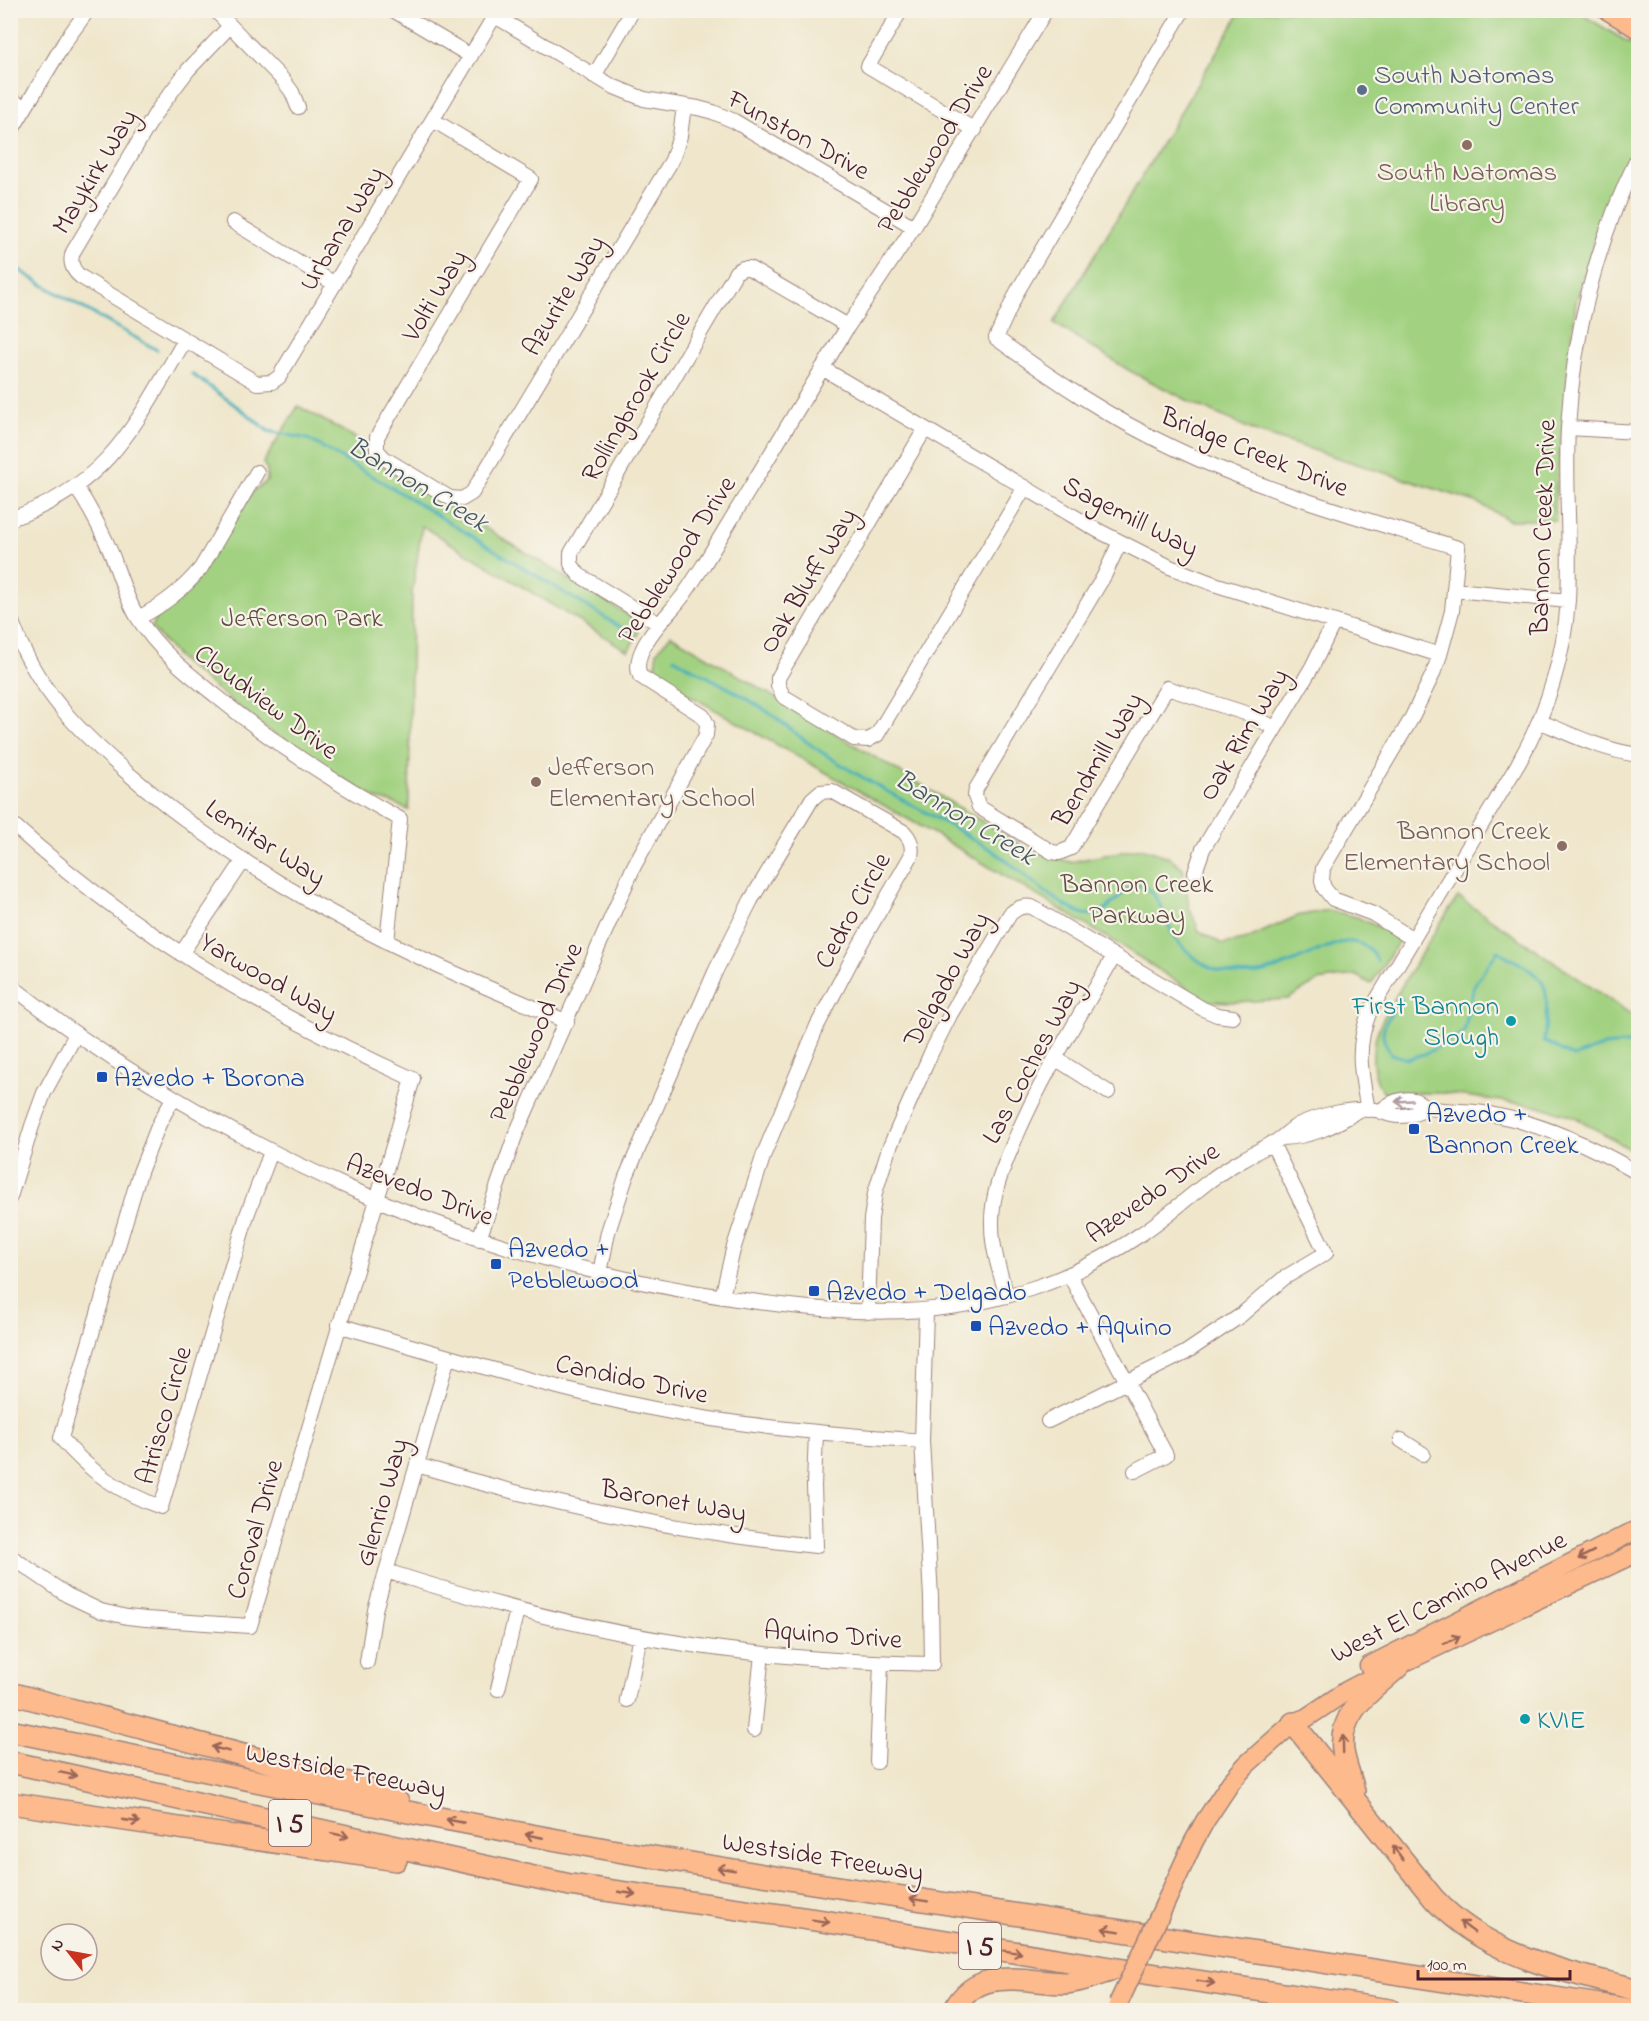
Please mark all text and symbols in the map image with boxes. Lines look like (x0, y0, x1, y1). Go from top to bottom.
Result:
street label: Pebblewood Drive (868, 56, 1004, 242)
place label: South Natomas Community Center (1374, 57, 1580, 127)
street label: Funston Drive (719, 80, 877, 192)
marker: South Natomas Community Center (1355, 83, 1369, 97)
street label: Maykirk Way (43, 102, 149, 242)
marker: South Natomas Library (1460, 138, 1474, 152)
place label: South Natomas Library (1377, 154, 1557, 224)
street label: Urbana Way (291, 159, 396, 299)
street label: Azurite Way (514, 228, 617, 364)
street label: Volti Way (393, 243, 479, 351)
street label: Rollingbrook Circle (572, 304, 702, 490)
street label: Bridge Creek Drive (1153, 397, 1355, 509)
street label: Bannon Creek Drive (1521, 418, 1568, 637)
water label: Bannon Creek (339, 428, 497, 545)
street label: Sagemill Way (1055, 467, 1205, 569)
street label: Pebblewood Drive (609, 468, 748, 652)
street label: Oak Bluff Way (750, 501, 868, 662)
park label: Jefferson Park (221, 600, 383, 639)
street label: Cloudview Drive (185, 636, 347, 771)
street label: Oak Rim Way (1190, 661, 1300, 809)
street label: Bendmill Way (1043, 686, 1155, 836)
place label: Jefferson Elementary School (548, 749, 755, 819)
water label: Bannon Creek (886, 761, 1044, 878)
marker: Jefferson Elementary School (529, 775, 543, 789)
street label: Lemitar Way (196, 790, 333, 898)
place label: Bannon Creek Elementary School (1343, 813, 1550, 883)
marker: Bannon Creek Elementary School (1555, 839, 1569, 853)
street label: Cedro Circle (806, 845, 903, 977)
park label: Bannon Creek Parkway (1060, 866, 1214, 936)
street label: Delgado Way (894, 905, 1002, 1056)
street label: Yarwood Way (192, 924, 344, 1034)
street label: Pebblewood Drive (480, 936, 595, 1129)
street label: Las Coches Way (973, 973, 1093, 1152)
place label: First Bannon Slough (1351, 988, 1499, 1058)
marker: First Bannon Slough (1504, 1014, 1518, 1028)
place label: Azvedo + Borona (114, 1060, 305, 1099)
marker: Azvedo + Borona (95, 1070, 109, 1084)
one-way arrow (1394, 1096, 1414, 1107)
place label: Azvedo + Bannon Creek (1425, 1096, 1579, 1166)
marker: Azvedo + Bannon Creek (1407, 1122, 1421, 1136)
street label: Azevedo Drive (1078, 1133, 1229, 1255)
street label: Azevedo Drive (339, 1145, 500, 1238)
place label: Azvedo + Pebblewood (508, 1231, 638, 1301)
marker: Azvedo + Pebblewood (489, 1257, 503, 1271)
place label: Azvedo + Delgado (826, 1274, 1027, 1313)
marker: Azvedo + Delgado (807, 1284, 821, 1298)
place label: Azvedo + Aquino (988, 1309, 1172, 1348)
marker: Azvedo + Aquino (969, 1319, 983, 1333)
street label: Atrisco Circle (127, 1341, 204, 1489)
street label: Candido Drive (552, 1345, 712, 1416)
street label: Glenrio Way (347, 1434, 420, 1571)
street label: Coroval Drive (218, 1454, 295, 1604)
street label: Baronet Way (597, 1470, 749, 1534)
street label: West El Camino Avenue (1324, 1521, 1575, 1675)
one-way arrow (1578, 1550, 1596, 1562)
street label: Aquino Drive (762, 1612, 904, 1661)
one-way arrow (1442, 1634, 1460, 1646)
place label: KVIE (1537, 1702, 1586, 1741)
marker: KVIE (1518, 1712, 1532, 1726)
street label: Westside Freeway (242, 1734, 449, 1811)
one-way arrow (1338, 1735, 1349, 1754)
one-way arrow (211, 1743, 230, 1754)
one-way arrow (58, 1769, 77, 1781)
road number: I 5 (269, 1800, 311, 1846)
one-way arrow (120, 1815, 140, 1826)
one-way arrow (445, 1815, 465, 1826)
street label: Westside Freeway (719, 1823, 926, 1894)
one-way arrow (330, 1829, 349, 1841)
one-way arrow (525, 1830, 544, 1841)
one-way arrow (1391, 1846, 1404, 1862)
one-way arrow (717, 1864, 737, 1875)
one-way arrow (617, 1888, 637, 1899)
one-way arrow (909, 1894, 929, 1905)
one-way arrow (810, 1915, 830, 1926)
one-way arrow (1459, 1920, 1475, 1933)
north arrow (39, 1922, 99, 1982)
road number: I 5 (959, 1923, 1001, 1969)
one-way arrow (1102, 1924, 1122, 1935)
text: N (45, 1934, 71, 1956)
scale bar (1418, 1943, 1570, 1981)
one-way arrow (1003, 1947, 1022, 1958)
text: 100 m (1427, 1953, 1467, 1979)
one-way arrow (1195, 1977, 1215, 1988)

